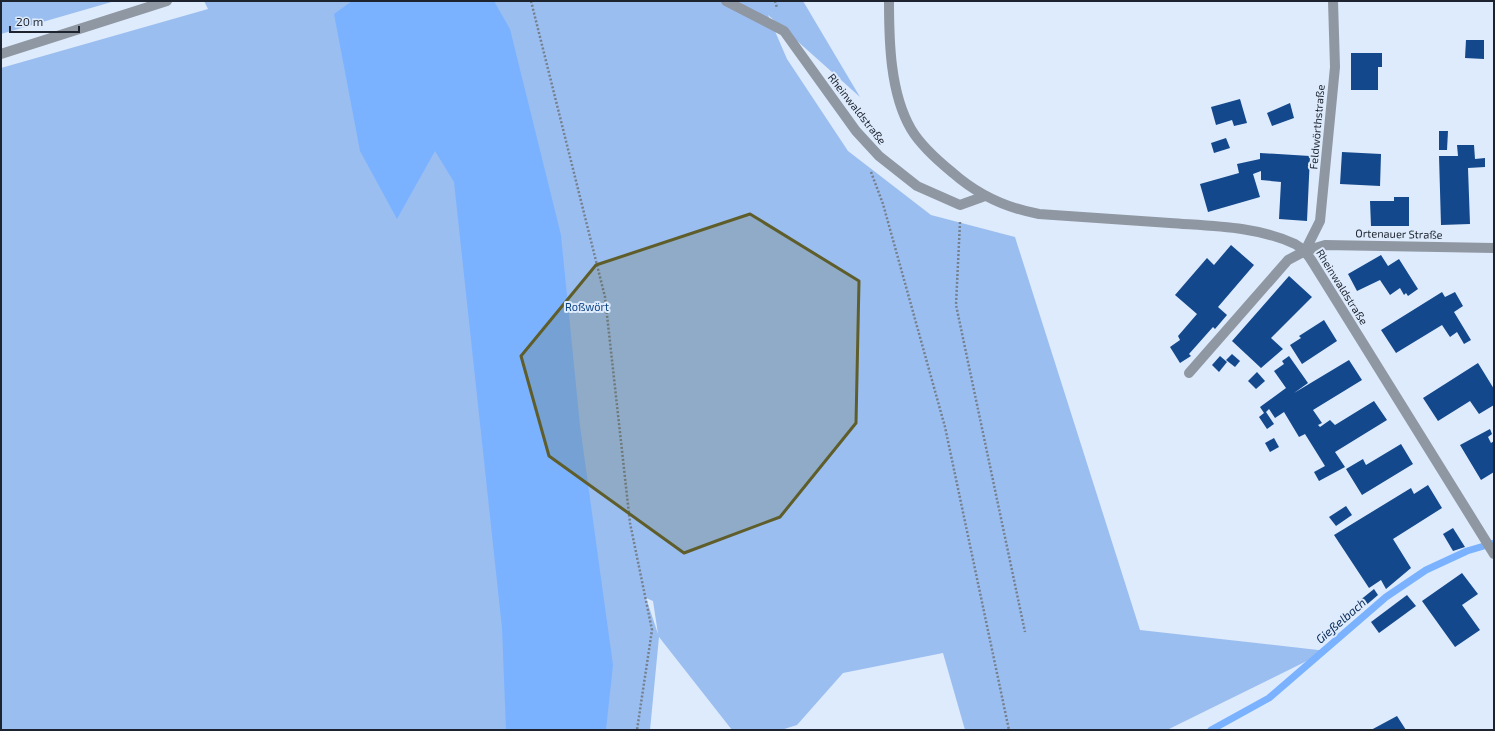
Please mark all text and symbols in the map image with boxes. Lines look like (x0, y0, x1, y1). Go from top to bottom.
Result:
scale bar (10, 8, 79, 34)
text: 20 m (16, 14, 43, 28)
street label: Rheinwaldstraße (826, 71, 889, 147)
street label: Feldwörthstraße (1306, 84, 1327, 170)
street label: Ortenauer Straße (1355, 226, 1443, 241)
street label: Rheinwaldstraße (1314, 247, 1371, 327)
park label: Roßwört (565, 300, 609, 313)
water label: Gießelbach (1313, 595, 1368, 646)

